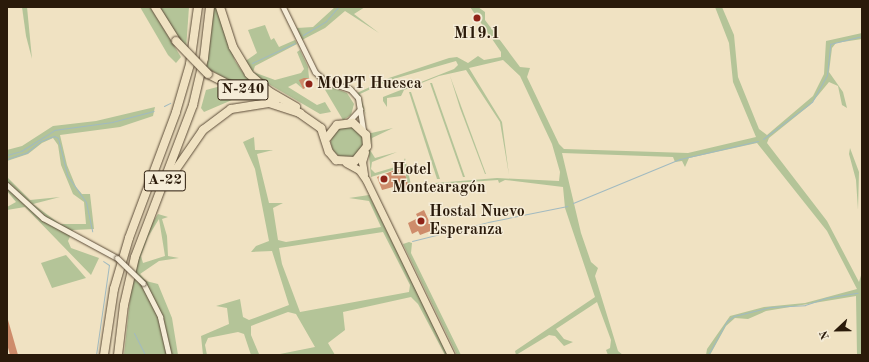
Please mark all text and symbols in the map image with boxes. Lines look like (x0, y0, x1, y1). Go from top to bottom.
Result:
marker: M19.1 (472, 13, 482, 23)
place label: M19.1 (454, 24, 500, 44)
place label: MOPT Huesca (317, 74, 422, 94)
road number: N-240 (217, 77, 269, 103)
marker: MOPT Huesca (304, 79, 314, 89)
place label: Hotel Montearagón (392, 160, 486, 198)
road number: A-22 (143, 168, 187, 194)
marker: Hotel Montearagón (379, 174, 389, 184)
place label: Hostal Nuevo Esperanza (429, 202, 525, 240)
marker: Hostal Nuevo Esperanza (416, 216, 426, 226)
north arrow (817, 310, 857, 350)
text: N (819, 329, 832, 341)

